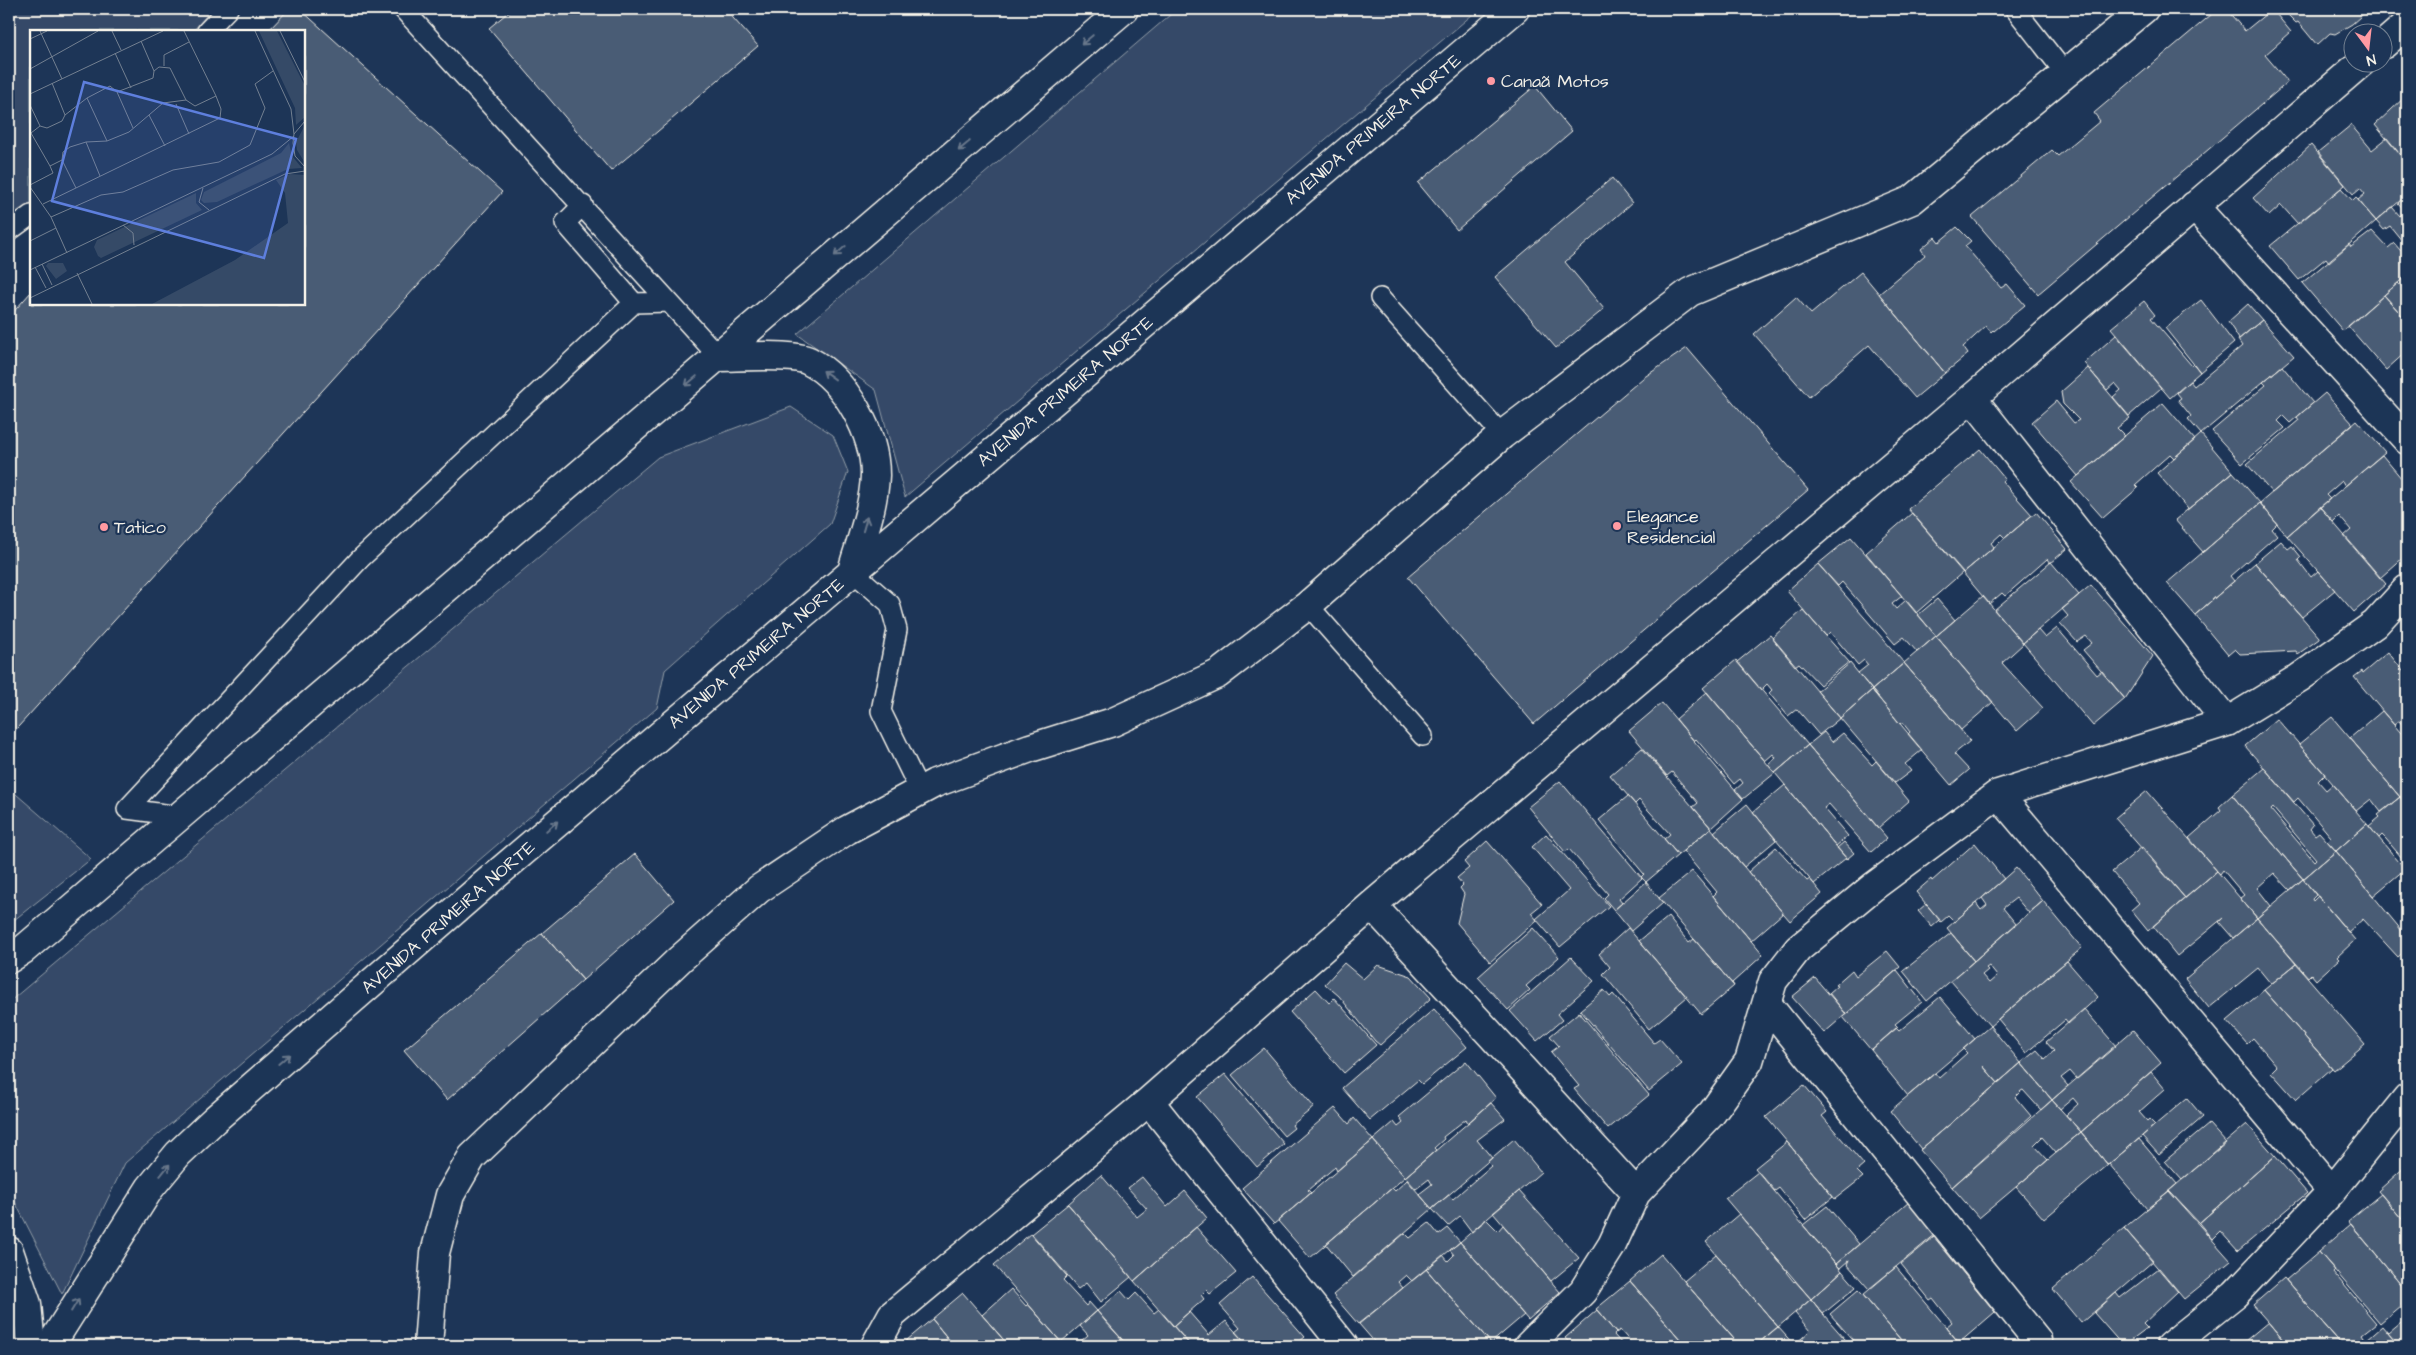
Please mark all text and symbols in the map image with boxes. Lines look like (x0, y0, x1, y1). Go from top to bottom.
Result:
north arrow (2344, 22, 2394, 72)
inset map (30, 30, 305, 305)
one-way arrow (1081, 35, 1094, 46)
street label: AVENIDA PRIMEIRA NORTE (1280, 48, 1467, 211)
text: N (2364, 49, 2378, 70)
place label: Canaã Motos (1501, 69, 1609, 94)
marker: Canaã Motos (1485, 75, 1497, 87)
one-way arrow (957, 140, 970, 151)
one-way arrow (834, 246, 847, 257)
street label: AVENIDA PRIMEIRA NORTE (972, 310, 1159, 473)
one-way arrow (822, 370, 836, 380)
one-way arrow (684, 375, 697, 386)
place label: Elegance Residencial (1627, 504, 1716, 550)
place label: Tatico (114, 515, 166, 540)
one-way arrow (861, 516, 871, 532)
marker: Elegance Residencial (1611, 520, 1623, 532)
marker: Tatico (98, 521, 110, 533)
street label: AVENIDA PRIMEIRA NORTE (663, 572, 850, 735)
one-way arrow (546, 821, 559, 832)
street label: AVENIDA PRIMEIRA NORTE (356, 835, 541, 1000)
one-way arrow (277, 1054, 290, 1065)
one-way arrow (160, 1163, 171, 1176)
one-way arrow (71, 1298, 81, 1312)

